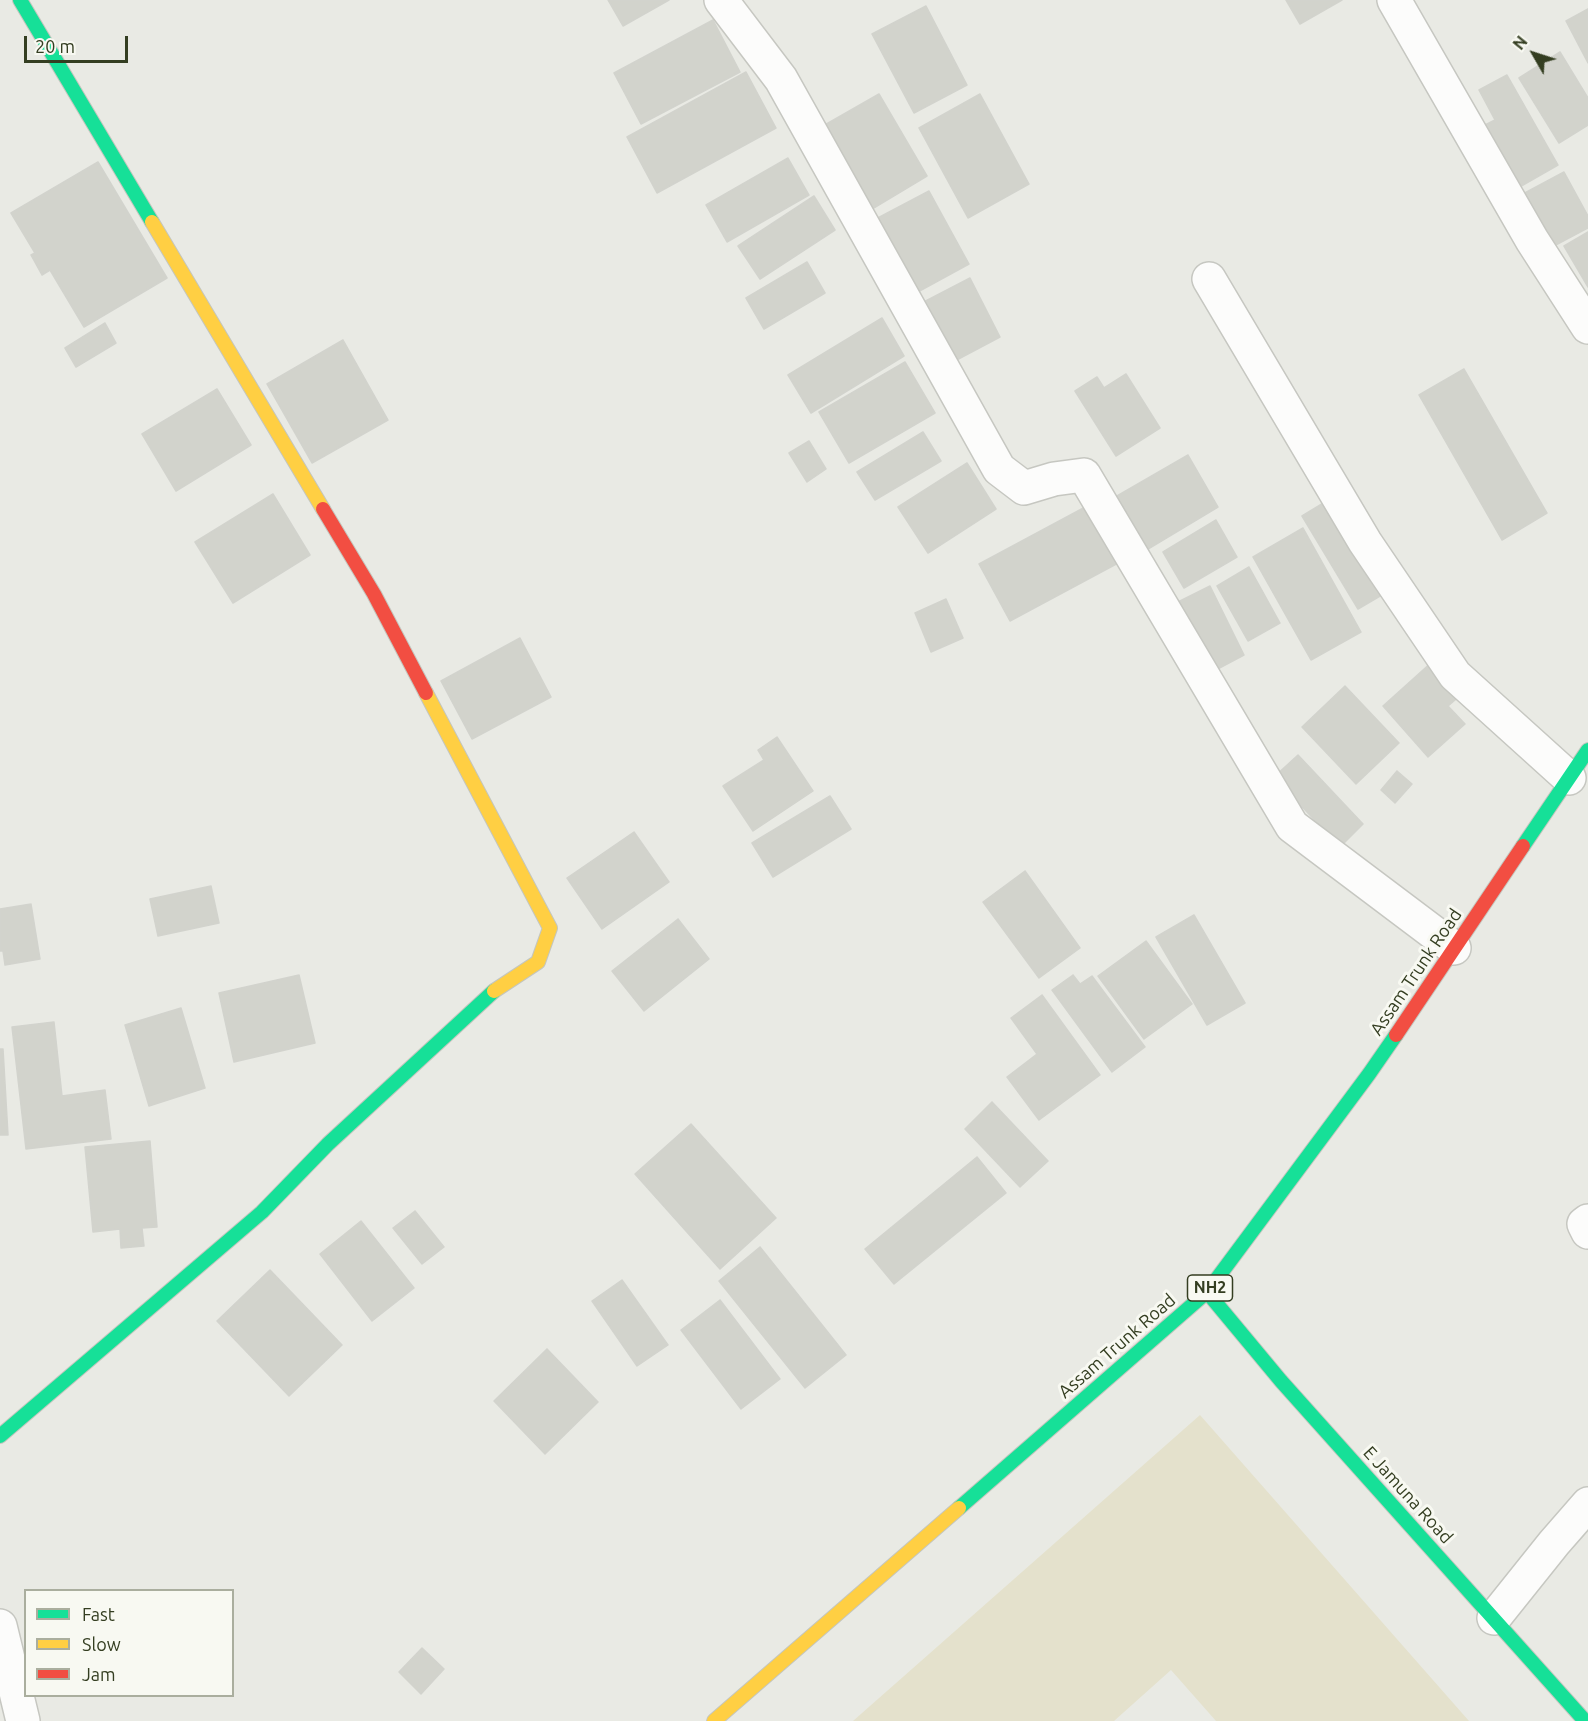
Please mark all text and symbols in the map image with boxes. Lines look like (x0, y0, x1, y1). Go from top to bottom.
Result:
scale bar (27, 24, 130, 62)
north arrow (1504, 24, 1564, 84)
text: N (1509, 32, 1531, 53)
text: 20 m (35, 36, 75, 56)
street label: Assam Trunk Road (1366, 905, 1466, 1039)
road number: NH2 (1188, 1275, 1232, 1301)
street label: Assam Trunk Road (1054, 1289, 1180, 1403)
street label: E Jamuna Road (1359, 1442, 1457, 1548)
legend (24, 1589, 234, 1697)
text: Fast (82, 1604, 115, 1624)
text: Slow (82, 1634, 121, 1654)
text: Jam (82, 1664, 116, 1684)

